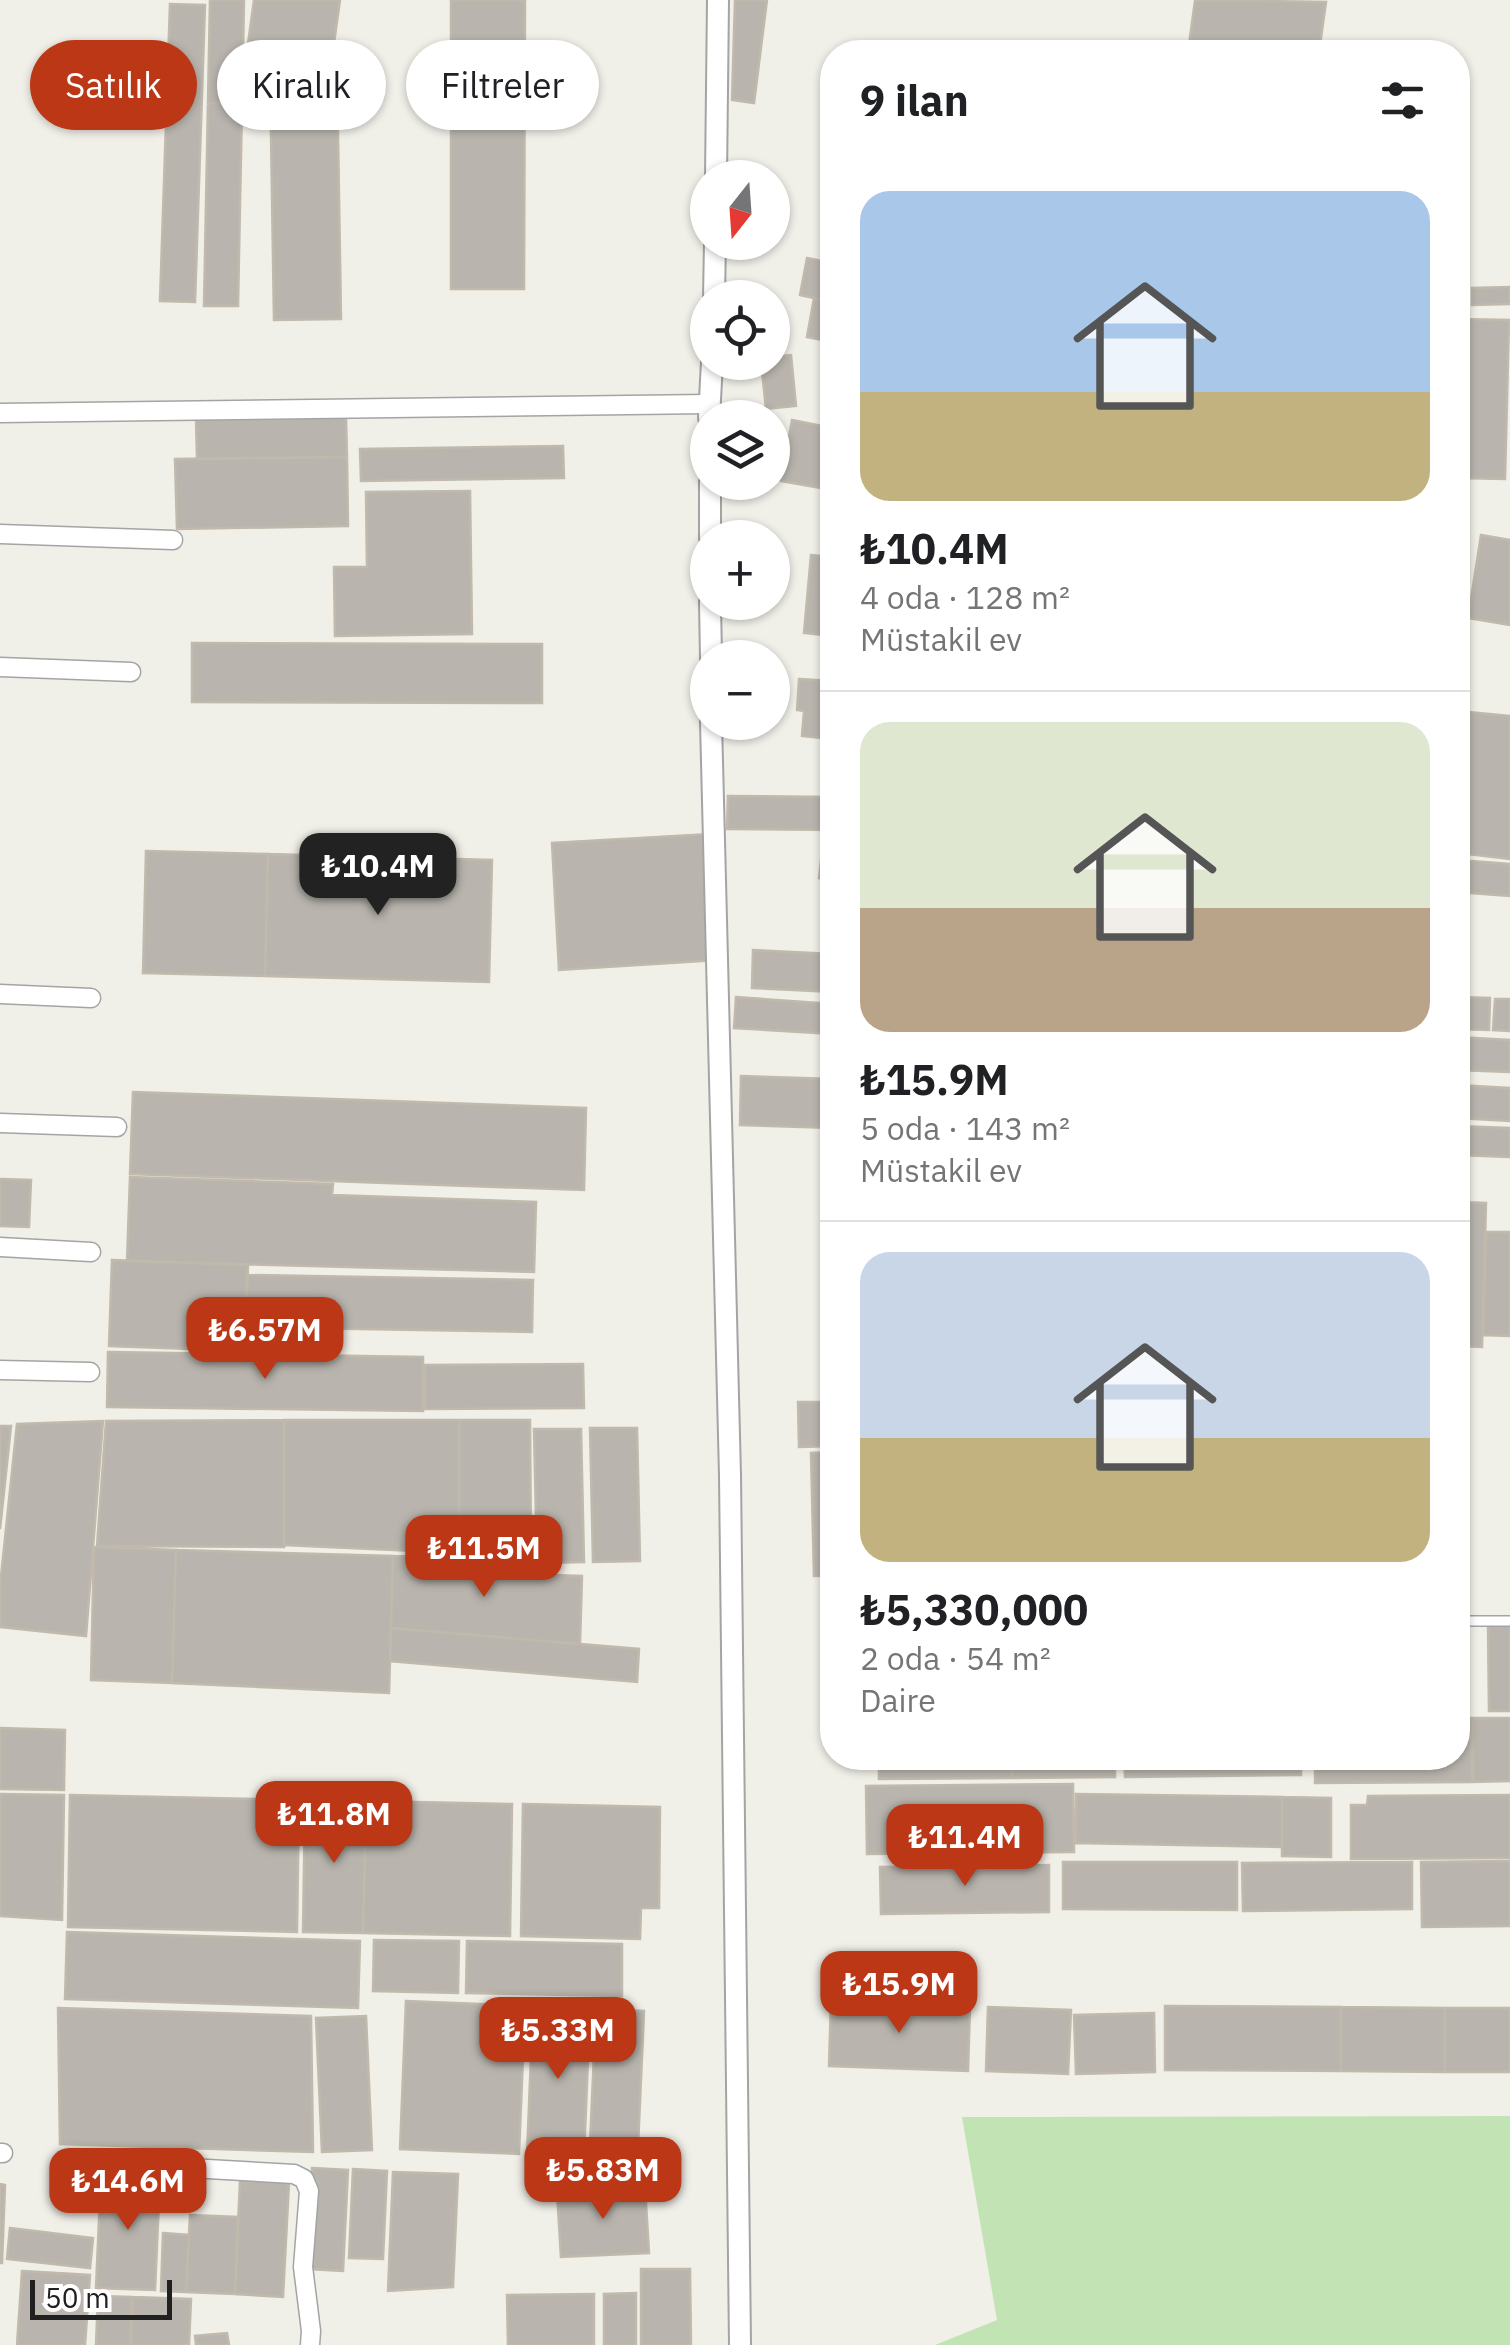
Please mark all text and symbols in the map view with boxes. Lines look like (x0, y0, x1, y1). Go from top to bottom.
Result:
chip: Satılık (30, 40, 197, 130)
chip: Kiralık (217, 40, 386, 130)
chip: Filtreler (406, 40, 599, 130)
text: 9 ilan (860, 73, 969, 128)
icon: filters (1375, 73, 1430, 128)
north arrow (690, 160, 790, 260)
map controls (690, 160, 790, 740)
icon: home (1055, 256, 1235, 436)
button: locate (690, 280, 790, 380)
button: layers (690, 400, 790, 500)
button: + (690, 520, 790, 620)
text: ₺10.4M (860, 521, 1009, 576)
text: 4 oda · 128 m² (860, 576, 1070, 618)
text: Müstakil ev (860, 618, 1022, 660)
button: − (690, 640, 790, 740)
icon: home (1055, 787, 1235, 967)
pin: ₺10.4M (297, 833, 459, 918)
text: ₺10.4M (321, 844, 435, 886)
text: ₺15.9M (860, 1052, 1009, 1107)
text: 5 oda · 143 m² (860, 1107, 1070, 1149)
text: Müstakil ev (860, 1149, 1022, 1191)
pin: ₺6.57M (184, 1297, 346, 1382)
text: ₺6.57M (208, 1308, 322, 1350)
icon: home (1055, 1317, 1235, 1497)
pin: ₺11.5M (403, 1515, 565, 1600)
text: ₺11.5M (427, 1526, 541, 1568)
text: ₺5,330,000 (860, 1582, 1088, 1637)
text: 2 oda · 54 m² (860, 1637, 1051, 1679)
text: Daire (860, 1679, 936, 1721)
pin: ₺11.8M (253, 1781, 415, 1866)
text: ₺11.8M (277, 1792, 391, 1834)
pin: ₺11.4M (884, 1804, 1046, 1889)
text: ₺11.4M (908, 1815, 1022, 1857)
pin: ₺15.9M (818, 1951, 980, 2036)
text: ₺15.9M (842, 1962, 956, 2004)
pin: ₺5.33M (477, 1997, 639, 2082)
text: ₺5.33M (501, 2008, 615, 2050)
pin: ₺5.83M (522, 2137, 684, 2222)
pin: ₺14.6M (47, 2148, 209, 2233)
text: ₺5.83M (546, 2148, 660, 2190)
text: ₺14.6M (71, 2159, 185, 2201)
scale bar (30, 2275, 172, 2320)
text: 50 m (45, 2279, 110, 2316)

